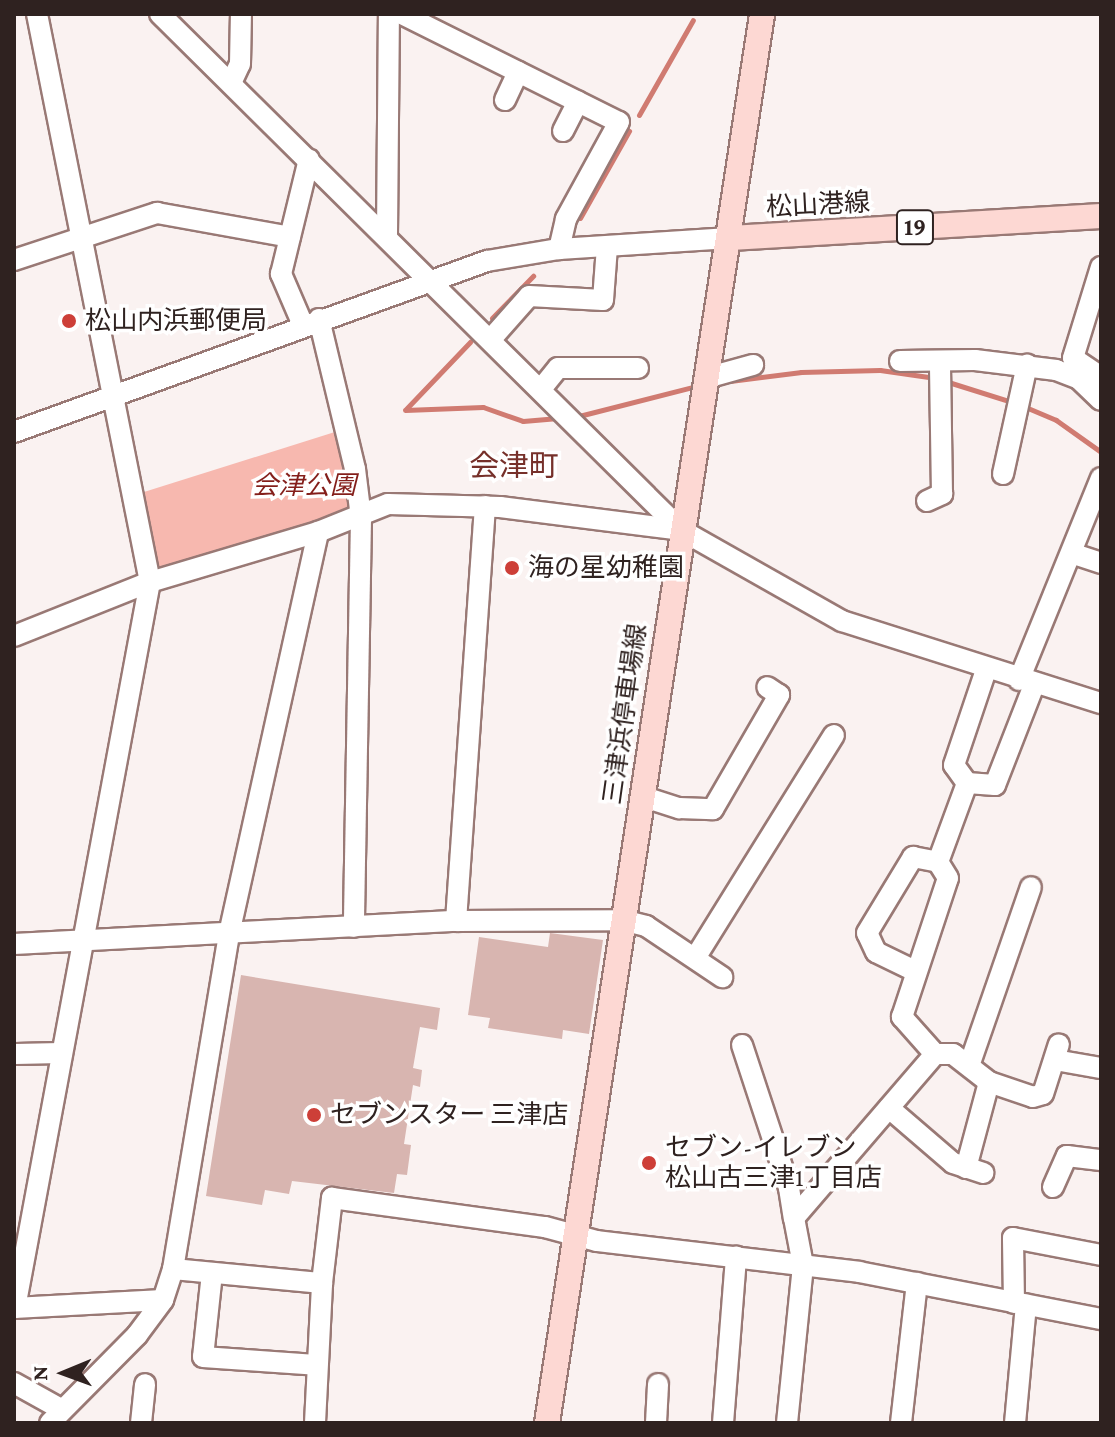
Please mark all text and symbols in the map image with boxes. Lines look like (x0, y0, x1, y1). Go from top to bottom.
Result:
street label: 松山港線 (765, 187, 871, 223)
road number: 19 (895, 207, 935, 247)
place label: 松山内浜郵便局 (85, 305, 267, 337)
marker: 松山内浜郵便局 (60, 312, 78, 330)
district label: 会津町 (469, 448, 559, 484)
park label: 会津公園 (252, 470, 356, 502)
place label: 海の星幼稚園 (528, 552, 684, 584)
marker: 海の星幼稚園 (503, 559, 521, 577)
street label: 三津浜停車場線 (597, 622, 653, 806)
place label: セブンスター 三津店 (330, 1099, 569, 1131)
marker: セブンスター 三津店 (305, 1106, 323, 1124)
place label: セブン-イレブン 松山古三津1丁目店 (665, 1132, 882, 1194)
marker: セブン-イレブン 松山古三津1丁目店 (640, 1154, 658, 1172)
north arrow (24, 1333, 104, 1413)
text: N (27, 1366, 52, 1381)

